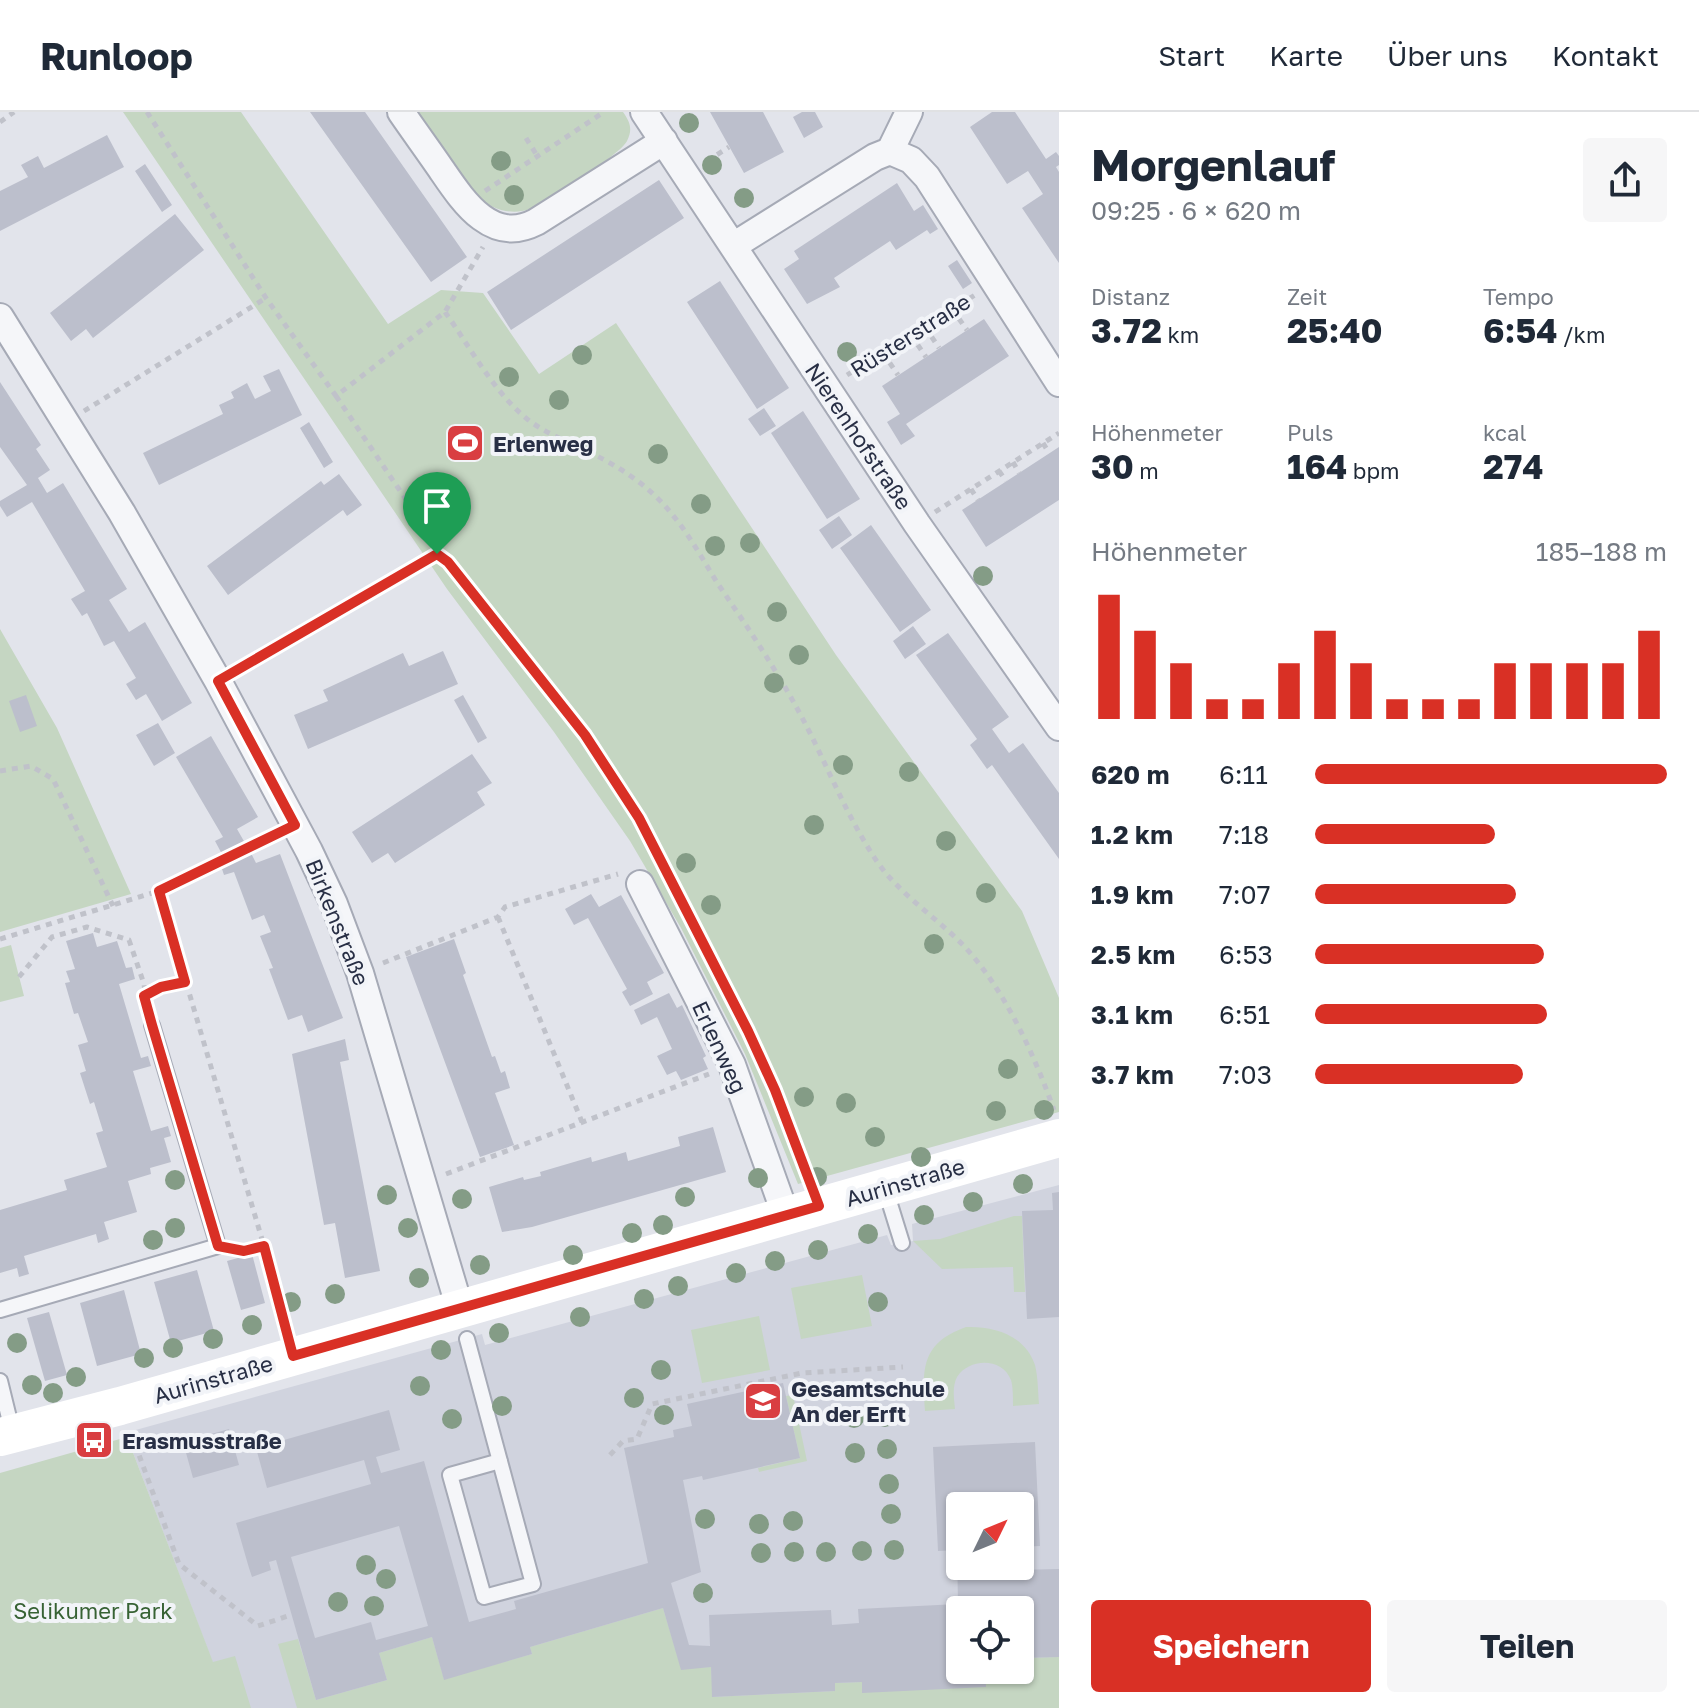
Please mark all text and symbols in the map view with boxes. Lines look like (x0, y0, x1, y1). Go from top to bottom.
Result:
text: Runloop (40, 33, 193, 78)
text: Start (1158, 39, 1225, 72)
text: Karte (1269, 39, 1343, 72)
text: Über uns (1387, 39, 1508, 72)
text: Kontakt (1552, 39, 1659, 72)
text: Morgenlauf (1091, 138, 1335, 191)
button: share (1583, 138, 1667, 222)
text: 09:25 · 6 × 620 m (1091, 195, 1301, 226)
text: Distanz (1091, 283, 1170, 310)
text: Zeit (1287, 283, 1327, 310)
text: Tempo (1483, 283, 1554, 310)
street label: Rüsterstraße (845, 287, 975, 383)
text: 3.72 (1091, 310, 1162, 350)
text: 25:40 (1287, 310, 1383, 350)
text: 6:54 (1483, 310, 1557, 350)
text: km (1162, 321, 1199, 348)
text: /km (1557, 321, 1605, 348)
street label: Nierenhofstraße (800, 357, 918, 515)
text: Höhenmeter (1091, 419, 1223, 446)
text: Puls (1287, 419, 1333, 446)
text: kcal (1483, 419, 1526, 446)
sports icon: Erlenweg (444, 422, 486, 464)
place label: Erlenweg (493, 430, 593, 457)
text: 30 (1091, 446, 1134, 486)
text: 164 (1287, 446, 1347, 486)
text: 274 (1483, 446, 1544, 486)
text: m (1134, 457, 1159, 484)
text: bpm (1347, 457, 1399, 484)
pin (403, 472, 471, 554)
icon: arrive (415, 484, 459, 528)
text: Höhenmeter (1091, 536, 1247, 567)
text: 185–188 m (1536, 536, 1667, 567)
text: 620 m (1091, 759, 1170, 790)
text: 6:11 (1219, 759, 1268, 790)
text: 1.2 km (1091, 819, 1173, 850)
text: 7:18 (1219, 819, 1269, 850)
street label: Birkenstraße (300, 855, 376, 989)
text: 1.9 km (1091, 879, 1174, 910)
text: 7:07 (1219, 879, 1270, 910)
text: 2.5 km (1091, 939, 1175, 970)
text: 6:53 (1219, 939, 1273, 970)
street label: Erlenweg (687, 997, 753, 1097)
text: 3.1 km (1091, 999, 1173, 1030)
text: 6:51 (1219, 999, 1270, 1030)
text: 3.7 km (1091, 1059, 1174, 1090)
text: 7:03 (1219, 1059, 1272, 1090)
street label: Aurinstraße (842, 1152, 968, 1212)
street label: Aurinstraße (150, 1349, 276, 1409)
place label: Gesamtschule An der Erft (791, 1375, 945, 1427)
school or university icon: Gesamtschule An der Erft (742, 1380, 784, 1422)
bus stop icon: Erasmusstraße (73, 1419, 115, 1461)
place label: Erasmusstraße (122, 1427, 282, 1454)
north arrow (946, 1492, 1034, 1580)
map controls (946, 1492, 1034, 1684)
button: locate (946, 1596, 1034, 1684)
park label: Selikumer Park (13, 1597, 173, 1624)
button: Speichern (1091, 1600, 1371, 1692)
button: Teilen (1387, 1600, 1667, 1692)

